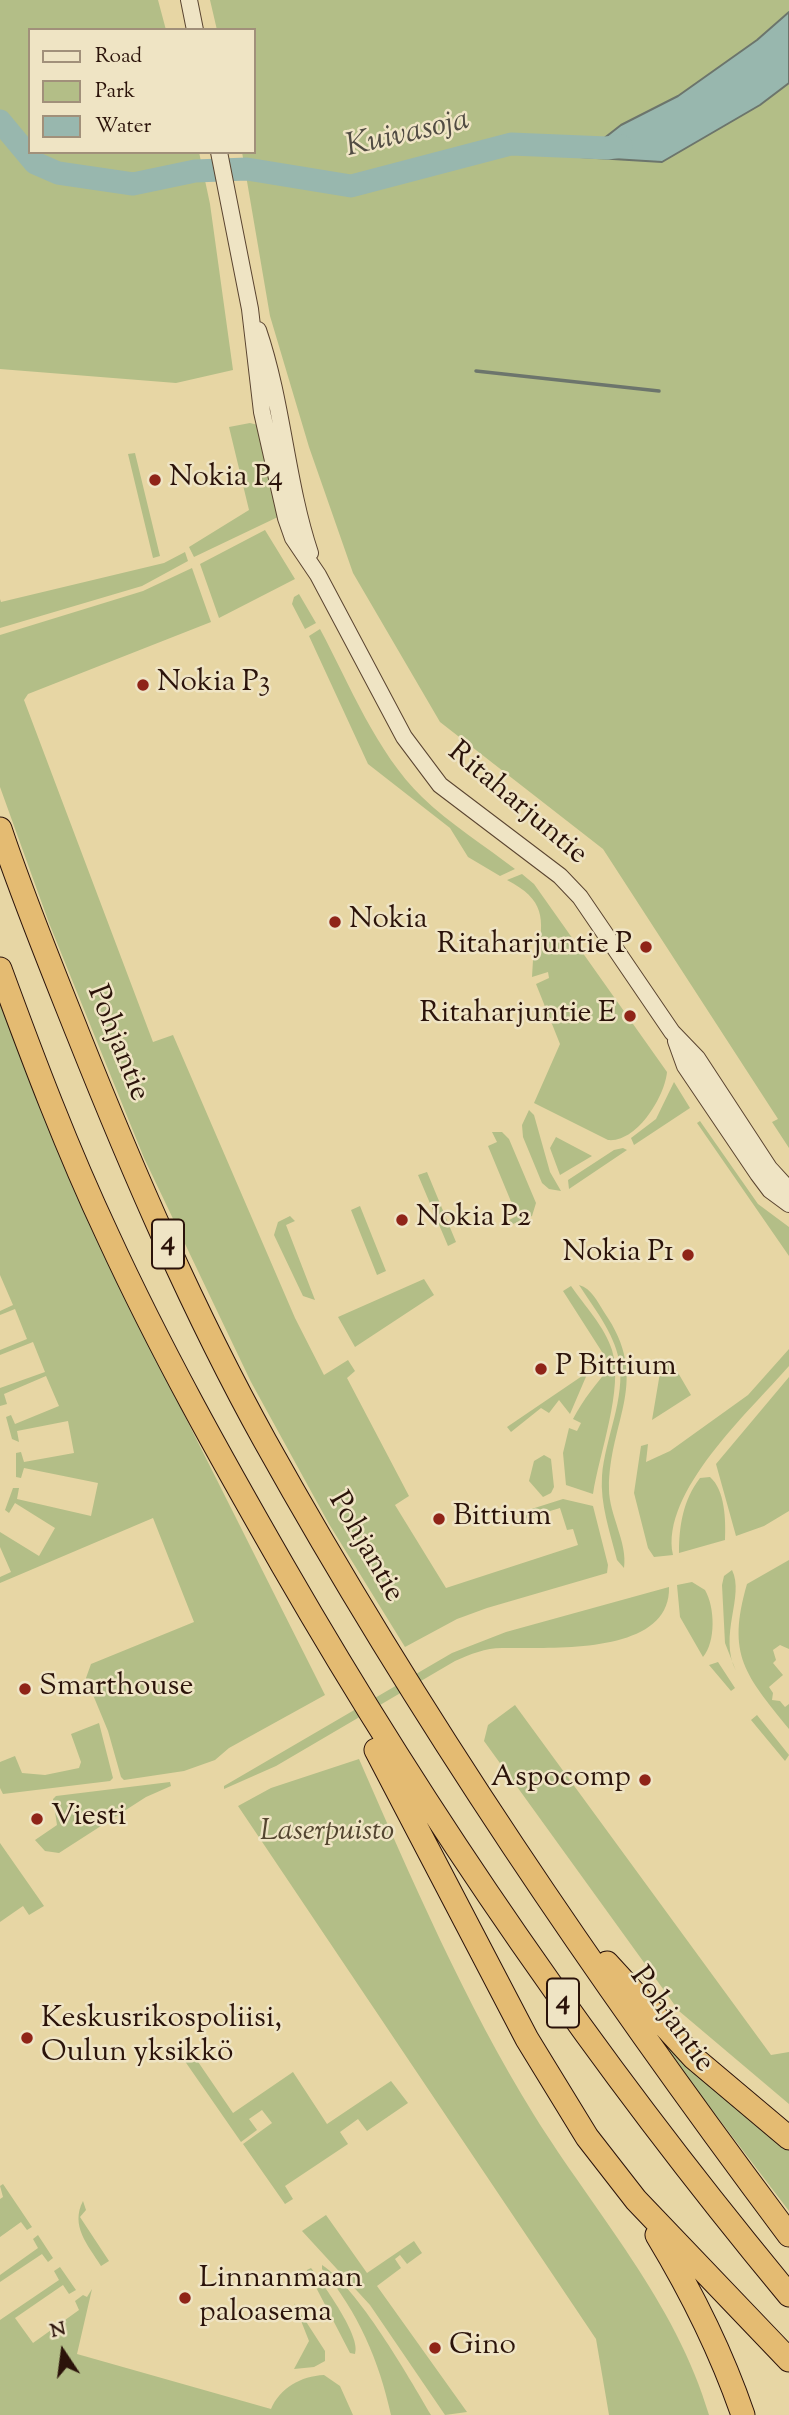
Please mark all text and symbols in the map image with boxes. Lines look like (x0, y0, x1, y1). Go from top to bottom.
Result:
legend (28, 28, 256, 154)
text: Road (95, 42, 142, 72)
text: Park (95, 77, 135, 107)
water label: Kuivasoja (342, 103, 474, 169)
text: Water (95, 112, 151, 142)
place label: Nokia P4 (169, 462, 283, 498)
marker: Nokia P4 (147, 472, 163, 488)
place label: Nokia P3 (157, 667, 270, 703)
marker: Nokia P3 (135, 677, 151, 693)
street label: Ritaharjuntie (439, 736, 593, 874)
place label: Nokia (349, 904, 427, 940)
marker: Nokia (327, 914, 343, 930)
place label: Ritaharjuntie P (437, 929, 632, 965)
marker: Ritaharjuntie P (638, 939, 654, 955)
street label: Pohjantie (77, 981, 155, 1107)
place label: Ritaharjuntie E (419, 998, 616, 1034)
marker: Ritaharjuntie E (622, 1008, 638, 1024)
place label: Nokia P2 (416, 1202, 531, 1238)
marker: Nokia P2 (394, 1212, 410, 1228)
road number: 4 (152, 1220, 184, 1268)
place label: Nokia P1 (562, 1237, 674, 1273)
marker: Nokia P1 (680, 1247, 696, 1263)
place label: P Bittium (555, 1351, 677, 1387)
marker: P Bittium (533, 1361, 549, 1377)
street label: Pohjantie (318, 1486, 410, 1610)
place label: Bittium (453, 1501, 551, 1537)
marker: Bittium (431, 1511, 447, 1527)
place label: Smarthouse (39, 1671, 193, 1707)
marker: Smarthouse (17, 1681, 33, 1697)
place label: Aspocomp (491, 1762, 631, 1798)
marker: Aspocomp (637, 1772, 653, 1788)
place label: Viesti (51, 1801, 126, 1837)
marker: Viesti (29, 1811, 45, 1827)
park label: Laserpuisto (260, 1816, 394, 1852)
street label: Pohjantie (620, 1961, 720, 2081)
road number: 4 (547, 1979, 579, 2028)
place label: Keskusrikospoliisi, Oulun yksikkö (41, 2003, 282, 2074)
marker: Keskusrikospoliisi, Oulun yksikkö (19, 2030, 35, 2046)
place label: Linnanmaan paloasema (199, 2263, 363, 2334)
marker: Linnanmaan paloasema (177, 2290, 193, 2306)
text: N (48, 2316, 69, 2346)
north arrow (28, 2317, 98, 2387)
place label: Gino (449, 2330, 516, 2366)
marker: Gino (427, 2340, 443, 2356)

